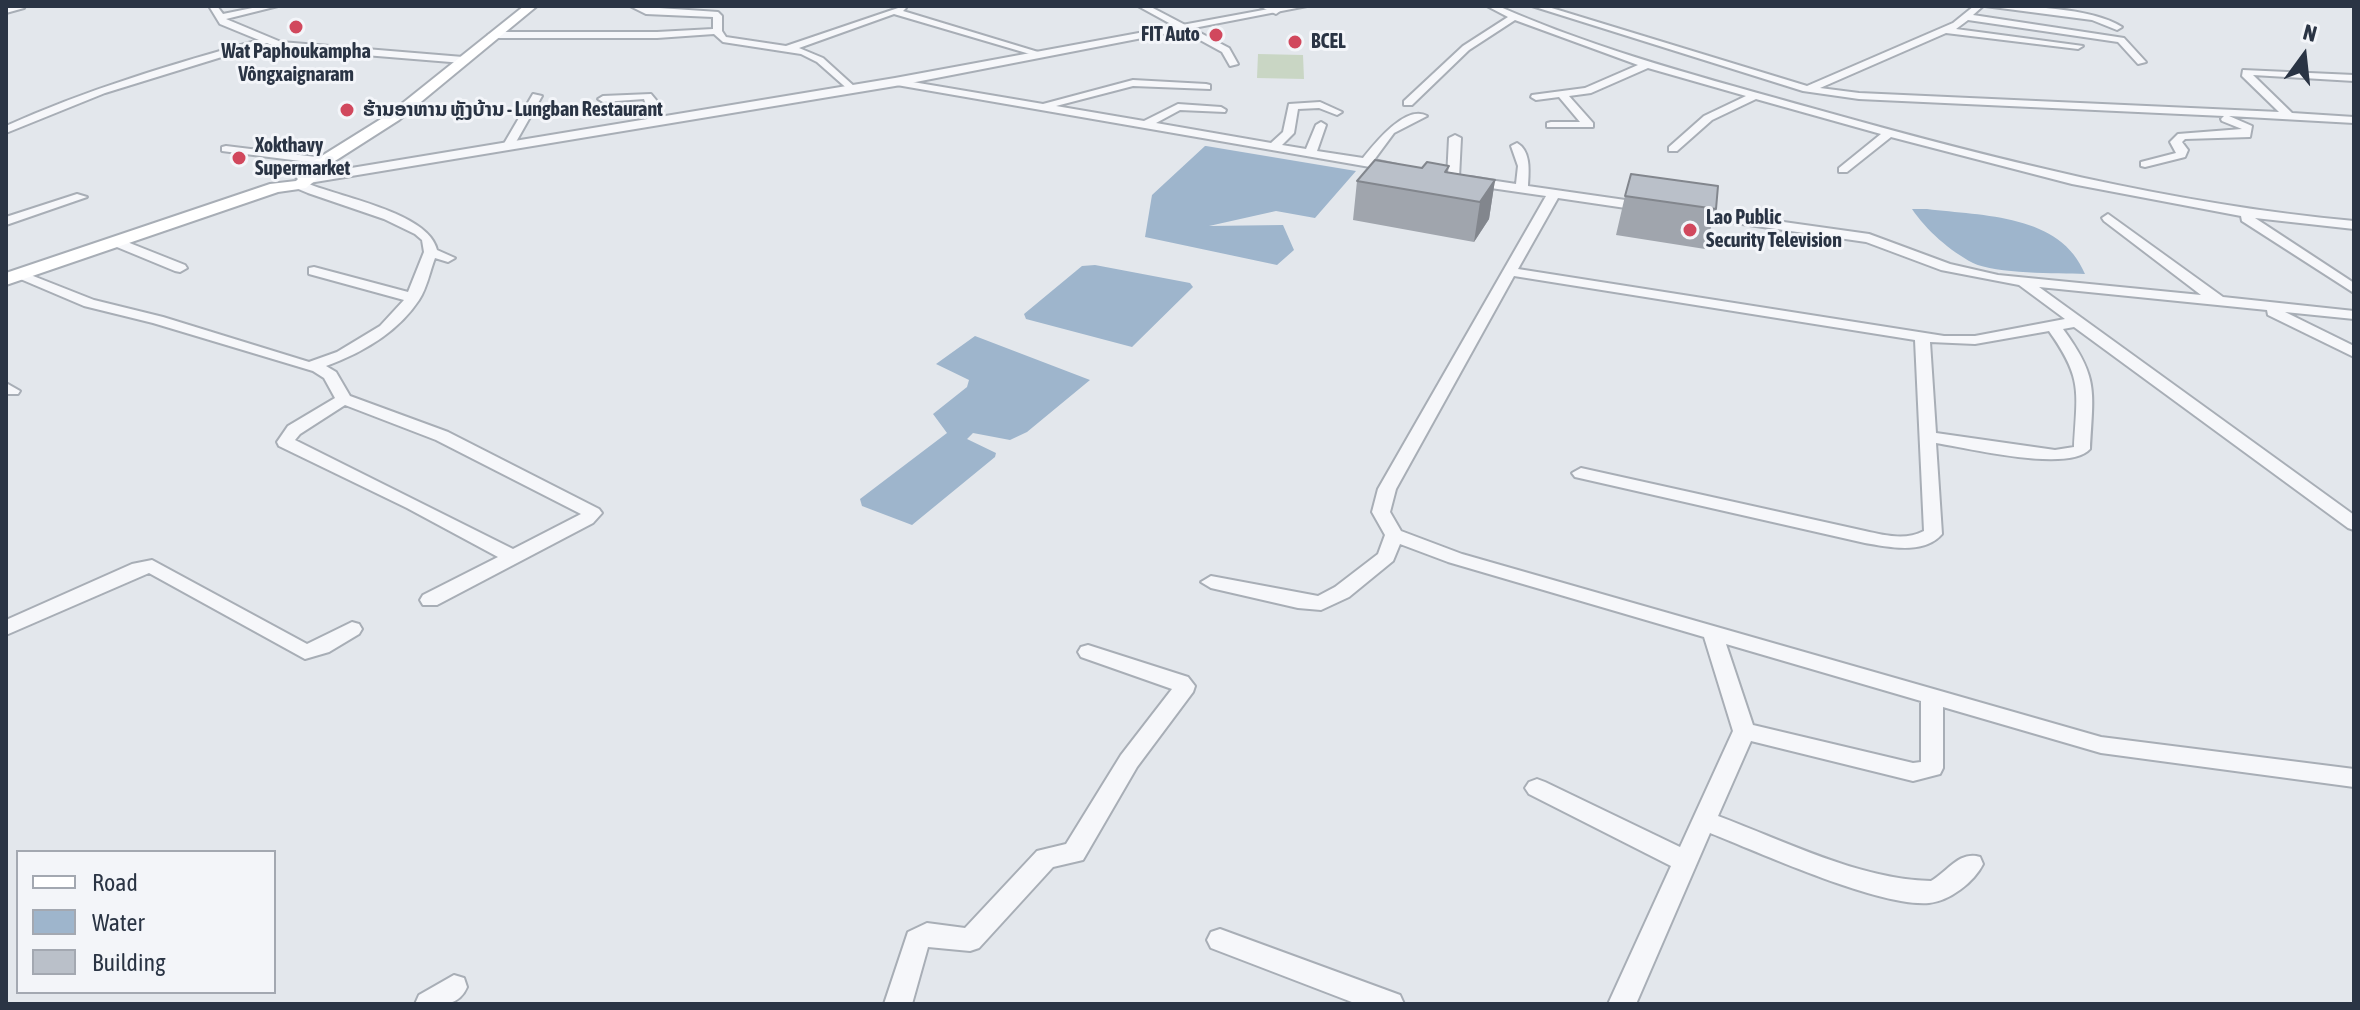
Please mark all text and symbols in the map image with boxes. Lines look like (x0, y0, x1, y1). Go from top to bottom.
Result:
north arrow (2264, 16, 2344, 96)
marker: Wat Paphoukampha Vôngxaignaram (287, 18, 305, 36)
text: N (2301, 19, 2320, 47)
place label: FIT Auto (1141, 23, 1200, 47)
marker: FIT Auto (1207, 26, 1225, 44)
place label: BCEL (1311, 30, 1346, 54)
marker: BCEL (1286, 33, 1304, 51)
place label: Wat Paphoukampha Vôngxaignaram (221, 40, 371, 87)
place label: ຮ້ານອາຫານ ຫຼັງບ້ານ - Lungban Restaurant (363, 98, 663, 122)
marker: ຮ້ານອາຫານ ຫຼັງບ້ານ - Lungban Restaurant (338, 101, 356, 119)
place label: Xokthavy Supermarket (255, 134, 350, 181)
marker: Xokthavy Supermarket (230, 149, 248, 167)
place label: Lao Public Security Television (1706, 206, 1842, 253)
marker: Lao Public Security Television (1681, 221, 1699, 239)
legend (16, 850, 276, 994)
text: Road (92, 869, 138, 896)
text: Water (92, 909, 145, 936)
text: Building (92, 949, 165, 976)

